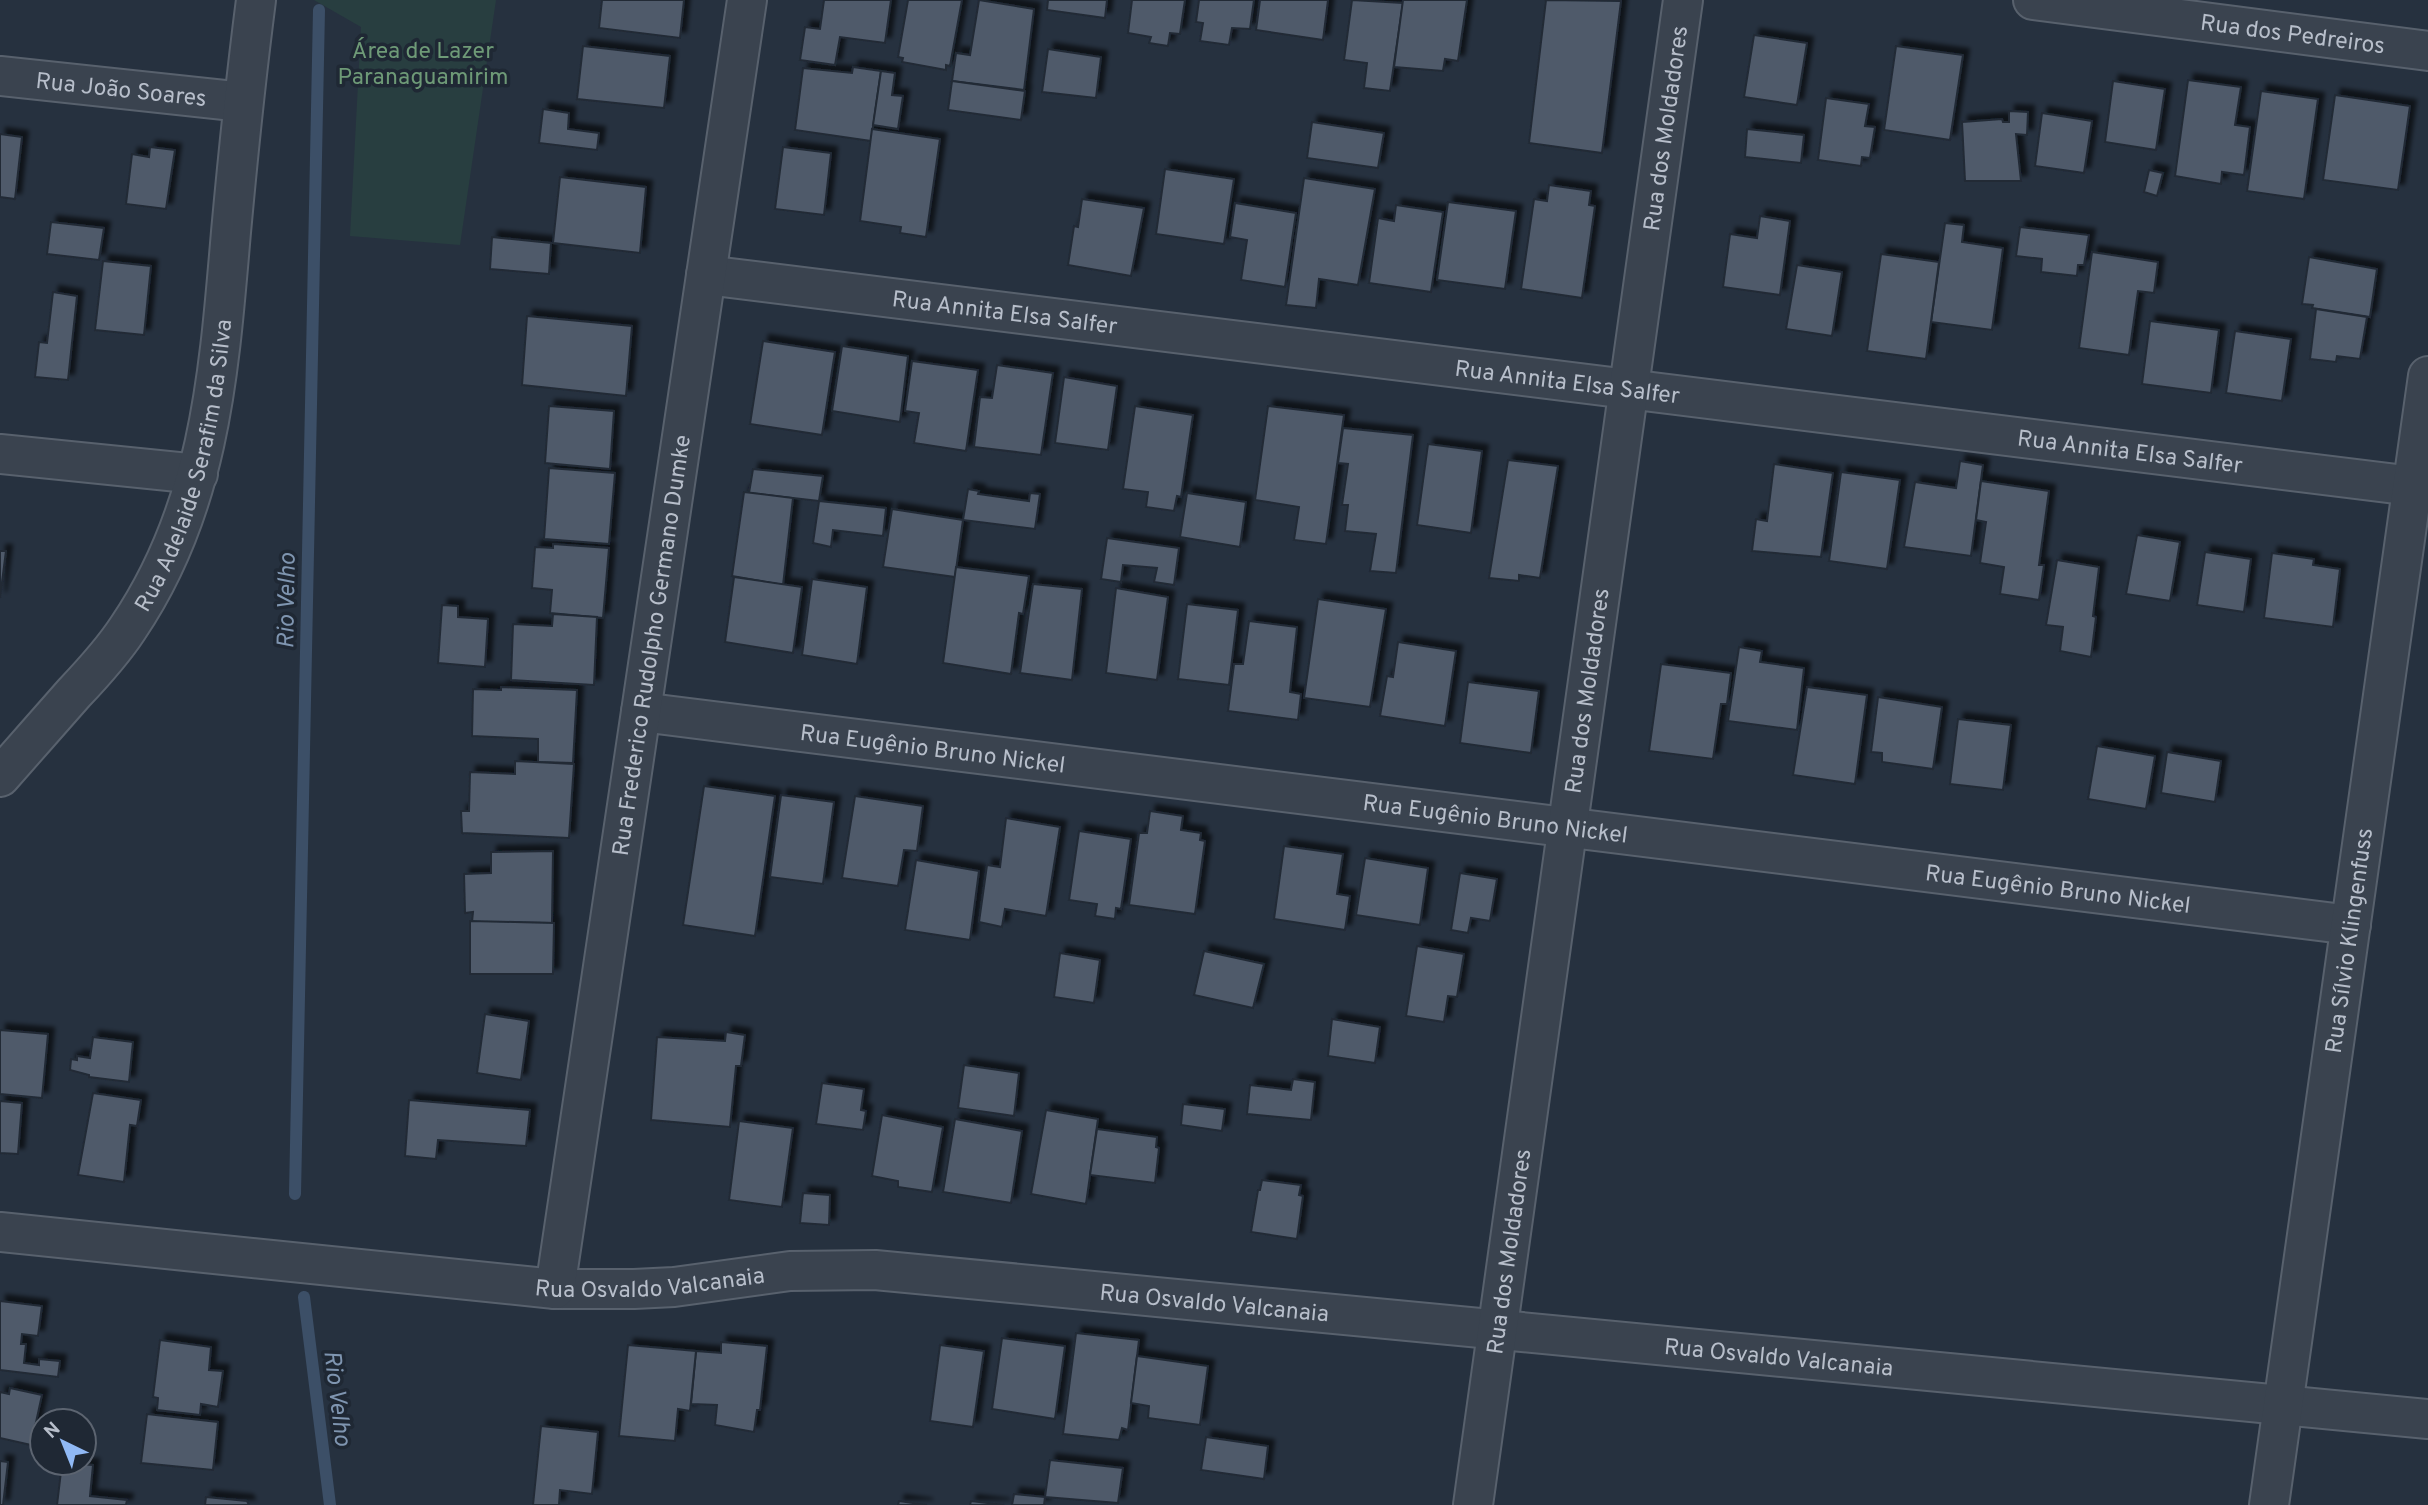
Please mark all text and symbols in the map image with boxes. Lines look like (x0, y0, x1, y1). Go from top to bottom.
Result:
street label: Rua dos Pedreiros (2198, 10, 2387, 62)
street label: Rua dos Moldadores (1639, 24, 1696, 233)
park label: Área de Lazer Paranaguamirim (338, 37, 508, 93)
street label: Rua João Soares (34, 68, 208, 115)
street label: Rua Annita Elsa Salfer (890, 286, 1119, 343)
street label: Rua Adelaide Serafim da Silva (130, 318, 240, 618)
street label: Rua Annita Elsa Salfer (1453, 356, 1682, 412)
street label: Rua Annita Elsa Salfer (2016, 425, 2244, 482)
street label: Rua Frederico Rudolpho Germano Dumke (608, 433, 699, 858)
water label: Rio Velho (272, 553, 304, 649)
street label: Rua dos Moldadores (1560, 587, 1618, 796)
street label: Rua Eugênio Bruno Nickel (798, 720, 1067, 782)
street label: Rua Eugênio Bruno Nickel (1361, 790, 1629, 852)
street label: Rua Sílvio Klingenfuss (2321, 826, 2381, 1056)
street label: Rua Eugênio Bruno Nickel (1924, 860, 2192, 922)
street label: Rua dos Moldadores (1482, 1147, 1540, 1356)
street label: Rua Osvaldo Valcanaia (533, 1263, 767, 1306)
street label: Rua Osvaldo Valcanaia (1098, 1280, 1330, 1330)
street label: Rua Osvaldo Valcanaia (1663, 1334, 1895, 1385)
water label: Rio Velho (315, 1349, 357, 1448)
north arrow (28, 1407, 98, 1477)
text: N (40, 1418, 66, 1444)

